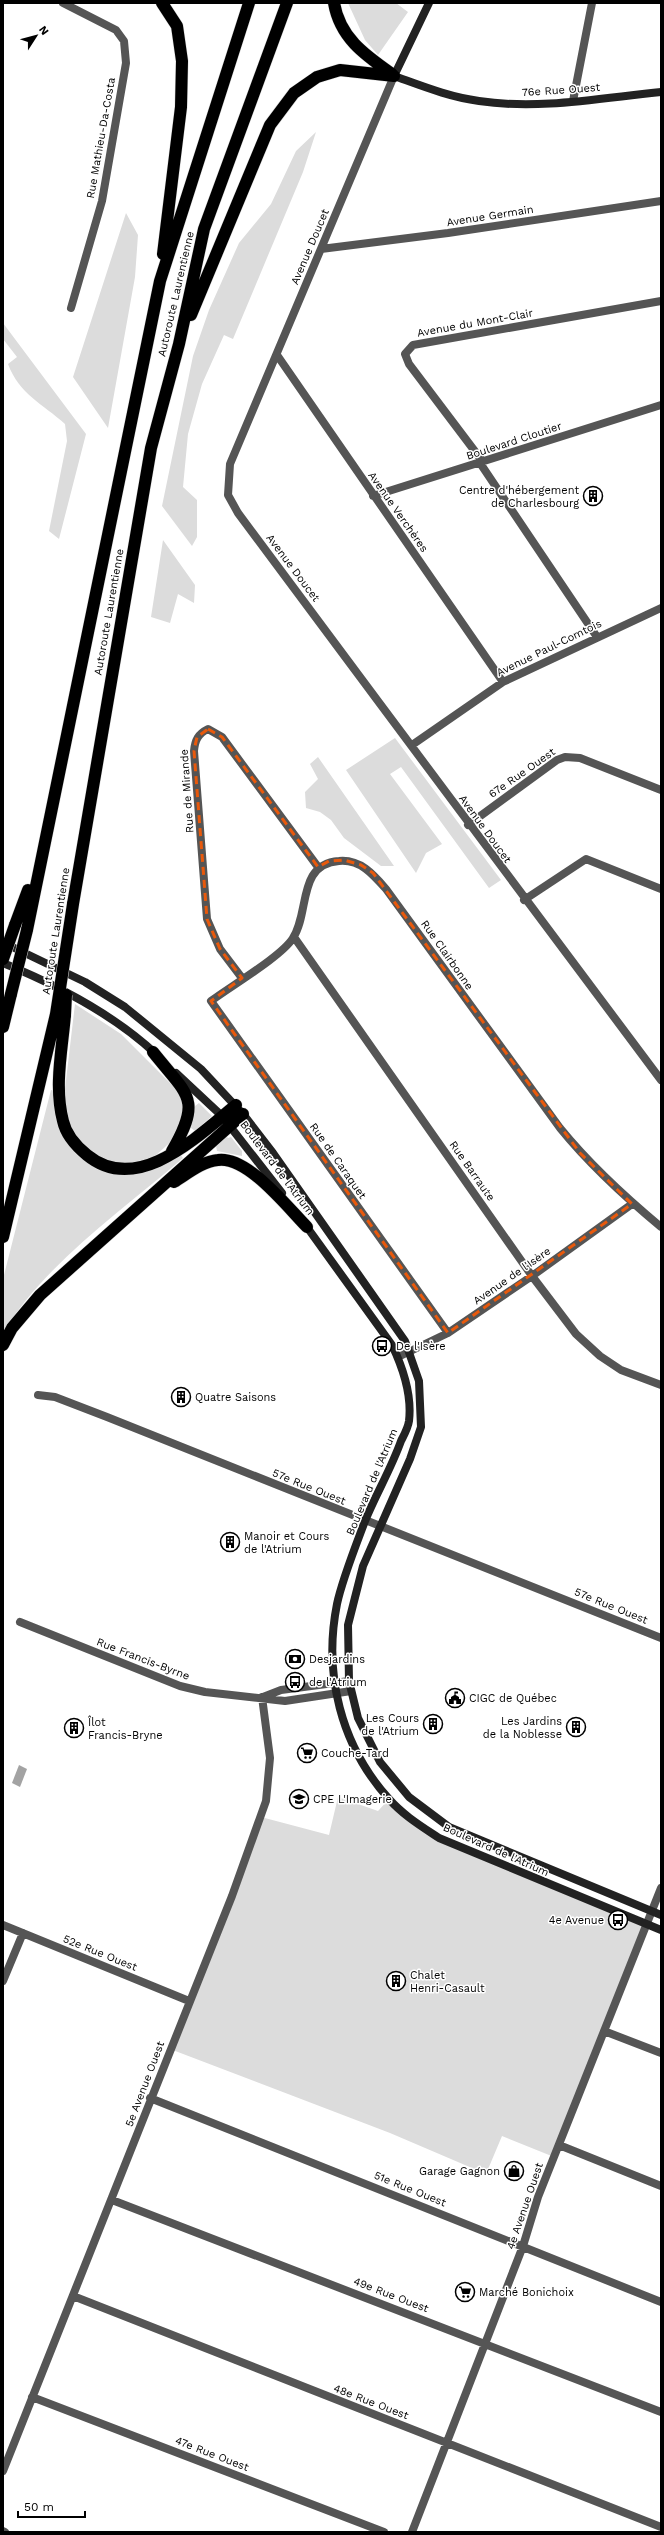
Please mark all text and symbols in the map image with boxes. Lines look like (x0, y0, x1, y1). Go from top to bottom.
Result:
north arrow (16, 16, 56, 56)
text: N (36, 23, 51, 38)
street label: Rue Mathieu-Da-Costa (84, 76, 118, 200)
street label: 76e Rue Ouest (521, 81, 601, 99)
street label: Avenue Germain (446, 203, 534, 229)
street label: Avenue Doucet (288, 207, 332, 287)
street label: Autoroute Laurentienne (155, 230, 197, 358)
street label: Avenue du Mont-Clair (416, 306, 534, 340)
street label: Boulevard Cloutier (465, 419, 564, 463)
street label: Avenue Verchères (365, 469, 431, 555)
place label: Centre d'hébergement de Charlesbourg (459, 484, 579, 510)
building icon: Centre d'hébergement de Charlesbourg (582, 485, 604, 507)
street label: Avenue Doucet (263, 532, 323, 605)
street label: Autoroute Laurentienne (91, 548, 127, 676)
street label: Avenue Paul-Comtois (494, 617, 604, 679)
street label: 67e Rue Ouest (486, 745, 558, 801)
street label: Rue de Mirande (178, 749, 196, 833)
street label: Avenue Doucet (456, 792, 514, 866)
street label: Autoroute Laurentienne (40, 867, 72, 995)
street label: Rue Clairbonne (418, 918, 476, 992)
street label: Boulevard de l'Atrium (237, 1118, 317, 1218)
street label: Rue de Caraquet (307, 1120, 369, 1202)
street label: Rue Barraute (447, 1138, 497, 1204)
street label: Avenue de l'Isère (471, 1244, 553, 1308)
bus stop icon: De l'Isère (371, 1335, 393, 1357)
place label: De l'Isère (396, 1340, 446, 1353)
building icon: Quatre Saisons (170, 1386, 192, 1408)
place label: Quatre Saisons (195, 1391, 276, 1404)
street label: Boulevard de l'Atrium (344, 1427, 400, 1537)
street label: 57e Rue Ouest (270, 1466, 348, 1508)
place label: Manoir et Cours de l'Atrium (244, 1530, 330, 1556)
building icon: Manoir et Cours de l'Atrium (219, 1531, 241, 1553)
street label: 57e Rue Ouest (572, 1585, 650, 1627)
street label: Rue Francis-Byrne (95, 1635, 191, 1683)
bank icon: Desjardins (284, 1648, 306, 1670)
place label: Desjardins (309, 1653, 365, 1666)
bus stop icon: de l'Atrium (284, 1671, 306, 1693)
place label: de l'Atrium (309, 1676, 367, 1689)
public building icon: CIGC de Québec (444, 1687, 466, 1709)
place label: CIGC de Québec (469, 1692, 557, 1705)
place label: Les Cours de l'Atrium (361, 1712, 419, 1738)
building icon: Les Cours de l'Atrium (422, 1713, 444, 1735)
place label: Îlot Francis-Bryne (87, 1715, 163, 1742)
place label: Les Jardins de la Noblesse (483, 1715, 562, 1741)
building icon: Les Jardins de la Noblesse (565, 1716, 587, 1738)
building icon: Îlot Francis-Bryne (63, 1717, 85, 1739)
supermarket icon: Couche-Tard (296, 1742, 318, 1764)
place label: Couche-Tard (321, 1747, 389, 1760)
school or university icon: CPE L'Imagerie (288, 1788, 310, 1810)
place label: CPE L'Imagerie (313, 1793, 392, 1806)
street label: Boulevard de l'Atrium (441, 1821, 551, 1879)
bus stop icon: 4e Avenue (607, 1909, 629, 1931)
place label: 4e Avenue (549, 1914, 604, 1927)
street label: 52e Rue Ouest (61, 1932, 139, 1974)
place label: Chalet Henri-Casault (410, 1969, 485, 1995)
building icon: Chalet Henri-Casault (385, 1970, 407, 1992)
street label: 5e Avenue Ouest (123, 2039, 167, 2129)
shop icon: Garage Gagnon (503, 2160, 525, 2182)
street label: 4e Avenue Ouest (504, 2161, 546, 2251)
place label: Garage Gagnon (419, 2165, 500, 2178)
street label: 51e Rue Ouest (372, 2169, 448, 2210)
street label: 49e Rue Ouest (352, 2275, 431, 2315)
supermarket icon: Marché Bonichoix (454, 2281, 476, 2303)
place label: Marché Bonichoix (479, 2286, 574, 2299)
street label: 48e Rue Ouest (332, 2382, 411, 2422)
street label: 47e Rue Ouest (173, 2434, 251, 2474)
scale bar (18, 2493, 85, 2519)
text: 50 m (24, 2500, 54, 2514)

